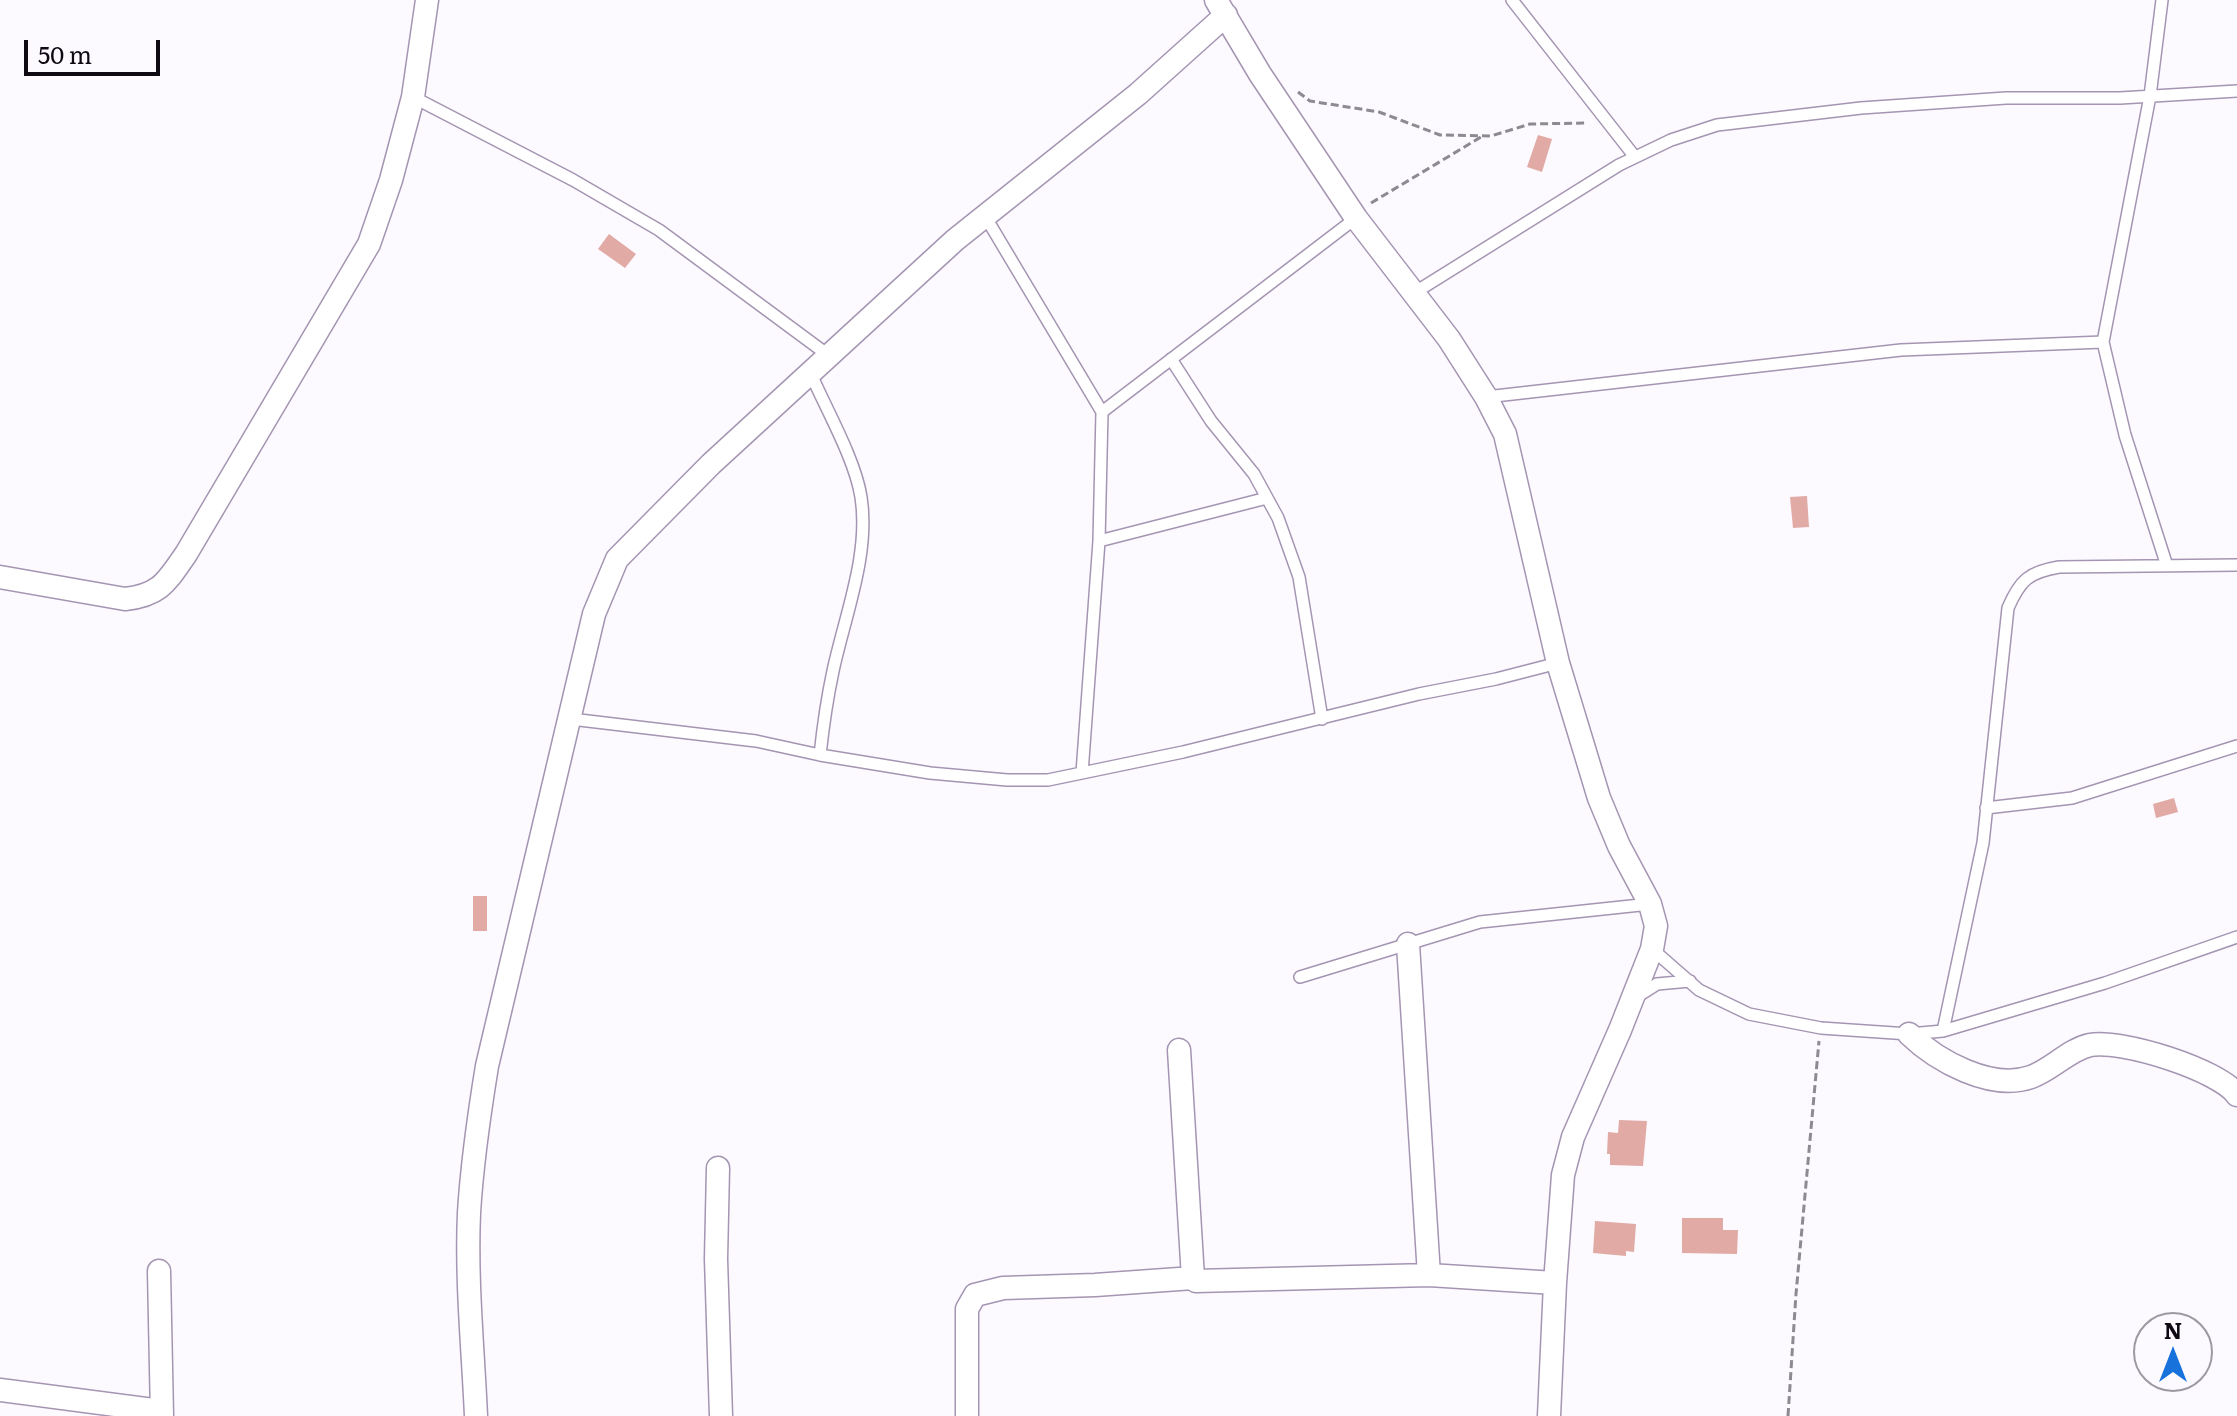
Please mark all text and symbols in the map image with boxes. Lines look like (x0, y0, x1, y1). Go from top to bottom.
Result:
scale bar (28, 24, 164, 74)
text: 50 m (38, 36, 92, 71)
north arrow (2133, 1312, 2213, 1392)
text: N (2164, 1313, 2182, 1346)

